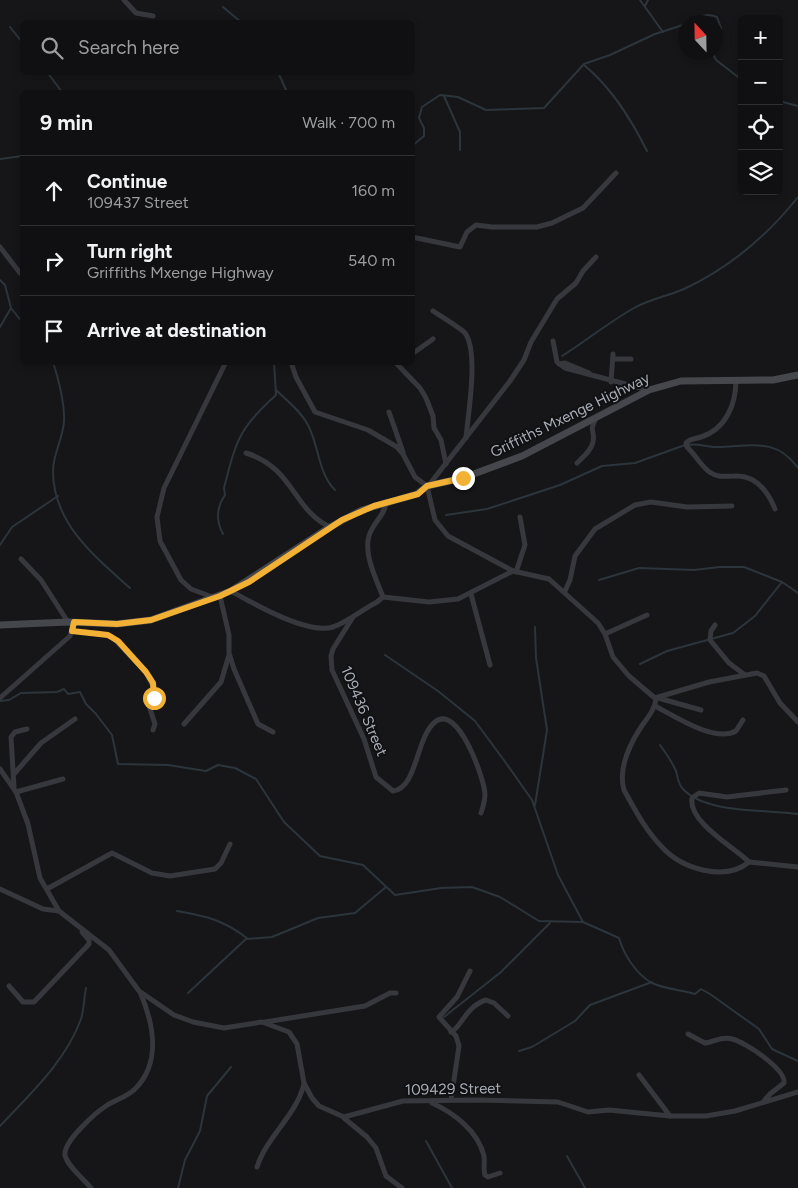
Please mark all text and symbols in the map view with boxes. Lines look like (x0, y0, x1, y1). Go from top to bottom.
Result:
north arrow (678, 15, 723, 60)
map controls (738, 15, 783, 195)
button: + (738, 15, 783, 60)
search box (20, 20, 415, 75)
icon: search (38, 34, 66, 62)
text: Search here (78, 36, 180, 59)
button: − (738, 60, 783, 105)
button: locate (738, 105, 783, 150)
text: 9 min (40, 110, 93, 135)
text: Walk · 700 m (302, 113, 395, 132)
button: layers (738, 150, 783, 195)
text: Continue (87, 170, 167, 193)
icon: ahead (40, 177, 68, 205)
text: 160 m (352, 181, 395, 200)
text: 109437 Street (87, 193, 189, 212)
text: Turn right (87, 240, 173, 263)
icon: right (40, 247, 68, 275)
text: 540 m (348, 251, 395, 270)
text: Griffiths Mxenge Highway (87, 263, 274, 282)
icon: arrive (40, 317, 68, 345)
text: Arrive at destination (87, 319, 266, 342)
street label: Griffiths Mxenge Highway (487, 368, 653, 461)
route end (452, 467, 475, 490)
street label: 109436 Street (337, 663, 391, 759)
route start (143, 687, 166, 710)
street label: 109429 Street (405, 1079, 502, 1099)

